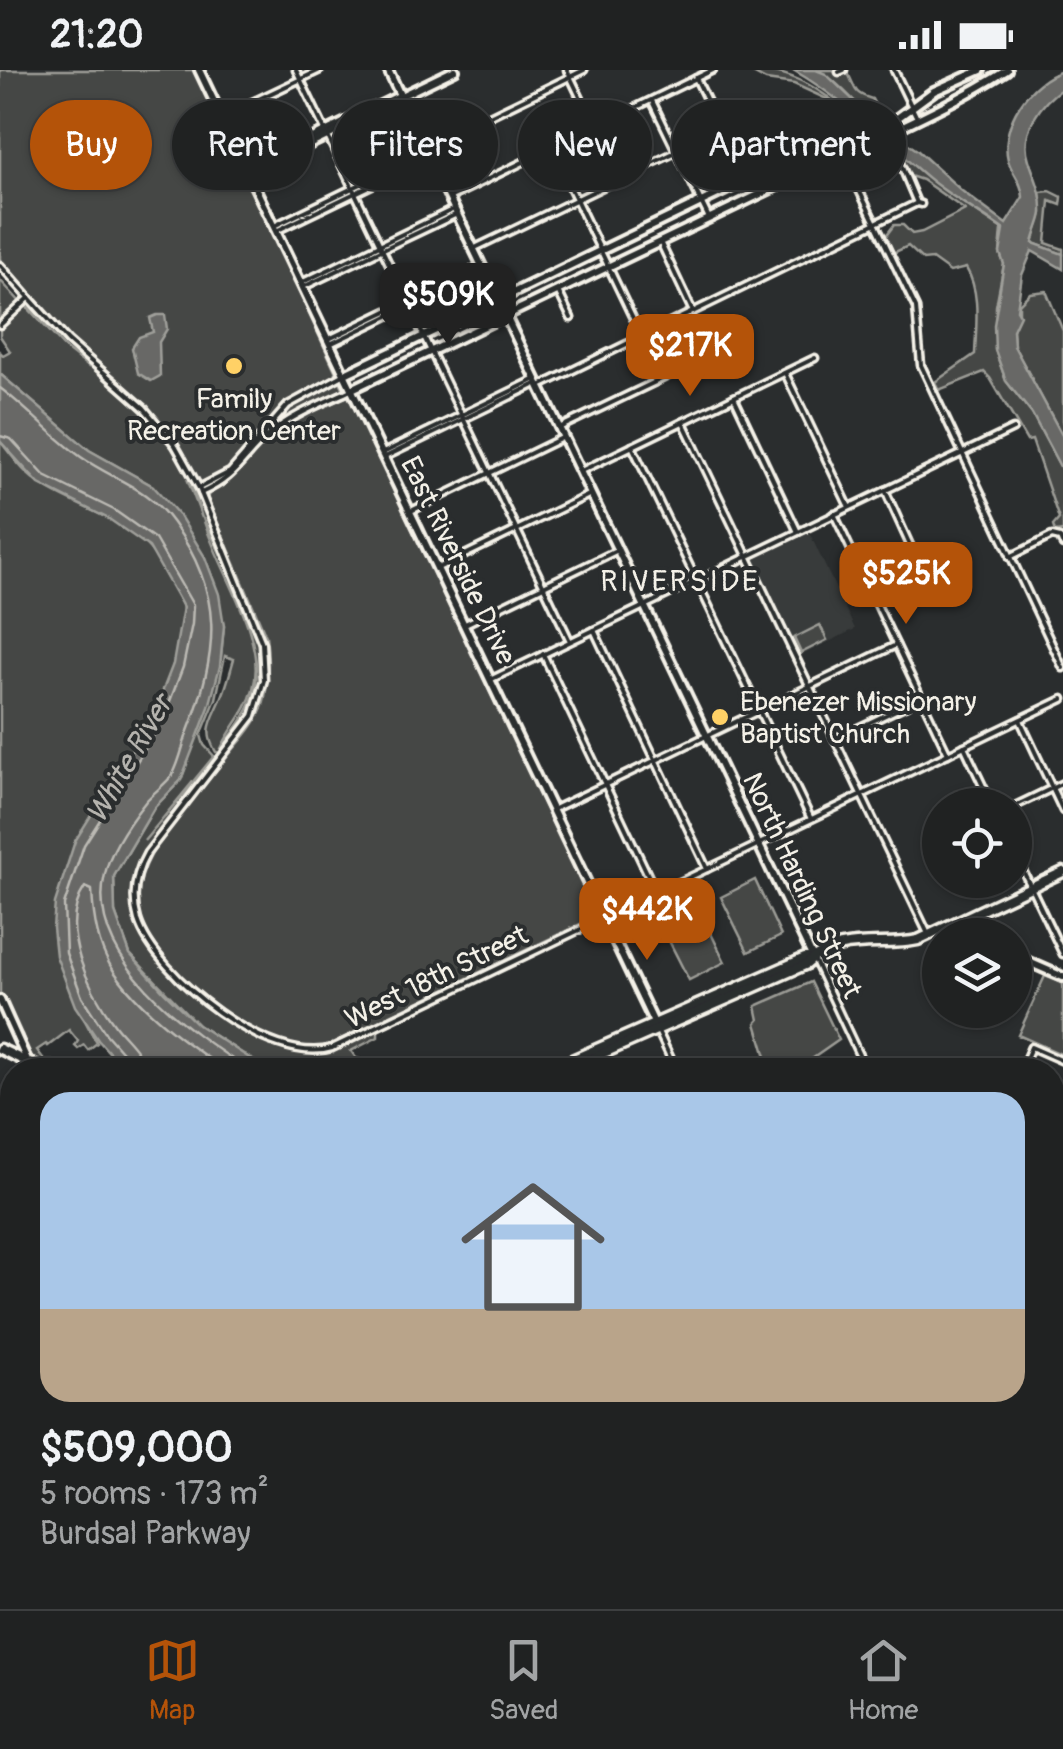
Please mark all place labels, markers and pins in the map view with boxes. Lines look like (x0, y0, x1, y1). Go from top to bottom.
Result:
pin: $509K (378, 263, 518, 348)
pin: $217K (620, 314, 760, 399)
marker: Family Recreation Center (223, 355, 245, 377)
place label: Family Recreation Center (127, 382, 341, 449)
pin: $525K (836, 542, 976, 627)
place label: Ebenezer Missionary Baptist Church (740, 685, 976, 752)
marker: Ebenezer Missionary Baptist Church (709, 706, 731, 728)
pin: $442K (577, 878, 717, 963)

